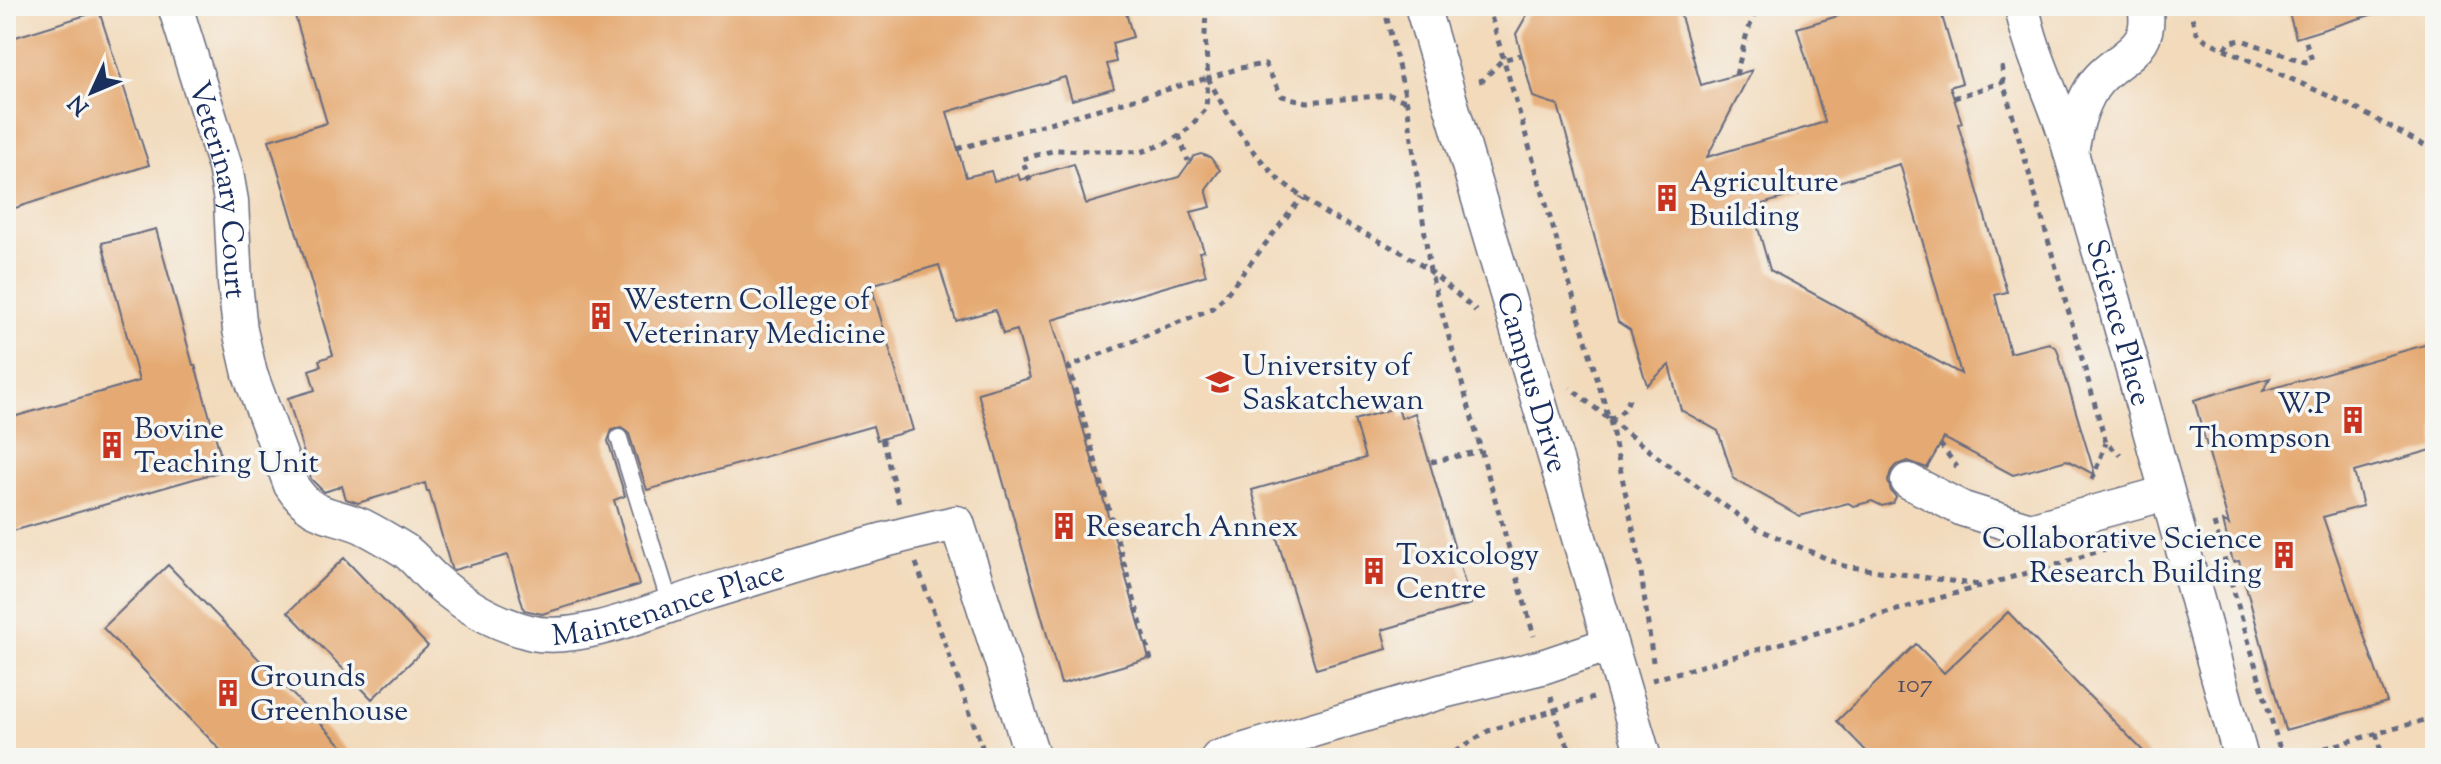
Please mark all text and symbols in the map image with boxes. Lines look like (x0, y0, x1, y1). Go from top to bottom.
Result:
north arrow (52, 52, 132, 132)
street label: Veterinary Court (176, 76, 256, 301)
text: N (62, 86, 97, 121)
place label: Agriculture Building (1689, 162, 1839, 239)
building icon: Agriculture Building (1652, 183, 1682, 213)
street label: Science Place (2073, 234, 2161, 411)
place label: Western College of Veterinary Medicine (623, 280, 886, 357)
street label: Campus Drive (1484, 287, 1578, 478)
building icon: Western College of Veterinary Medicine (586, 301, 616, 331)
place label: University of Saskatchewan (1242, 346, 1424, 423)
school or university icon: University of Saskatchewan (1205, 367, 1235, 397)
place label: W.P Thompson (2189, 384, 2331, 461)
building icon: W.P Thompson (2338, 405, 2368, 435)
place label: Bovine Teaching Unit (134, 409, 319, 486)
building icon: Bovine Teaching Unit (97, 430, 127, 460)
place label: Research Annex (1086, 507, 1298, 550)
building icon: Research Annex (1049, 511, 1079, 541)
place label: Collaborative Science Research Building (1982, 519, 2262, 596)
place label: Toxicology Centre (1396, 535, 1539, 612)
building icon: Collaborative Science Research Building (2269, 540, 2299, 570)
street label: Maintenance Place (550, 551, 790, 659)
building icon: Toxicology Centre (1359, 556, 1389, 586)
place label: Grounds Greenhouse (250, 657, 408, 734)
house number: 107 (1897, 667, 1933, 704)
building icon: Grounds Greenhouse (213, 678, 243, 708)

